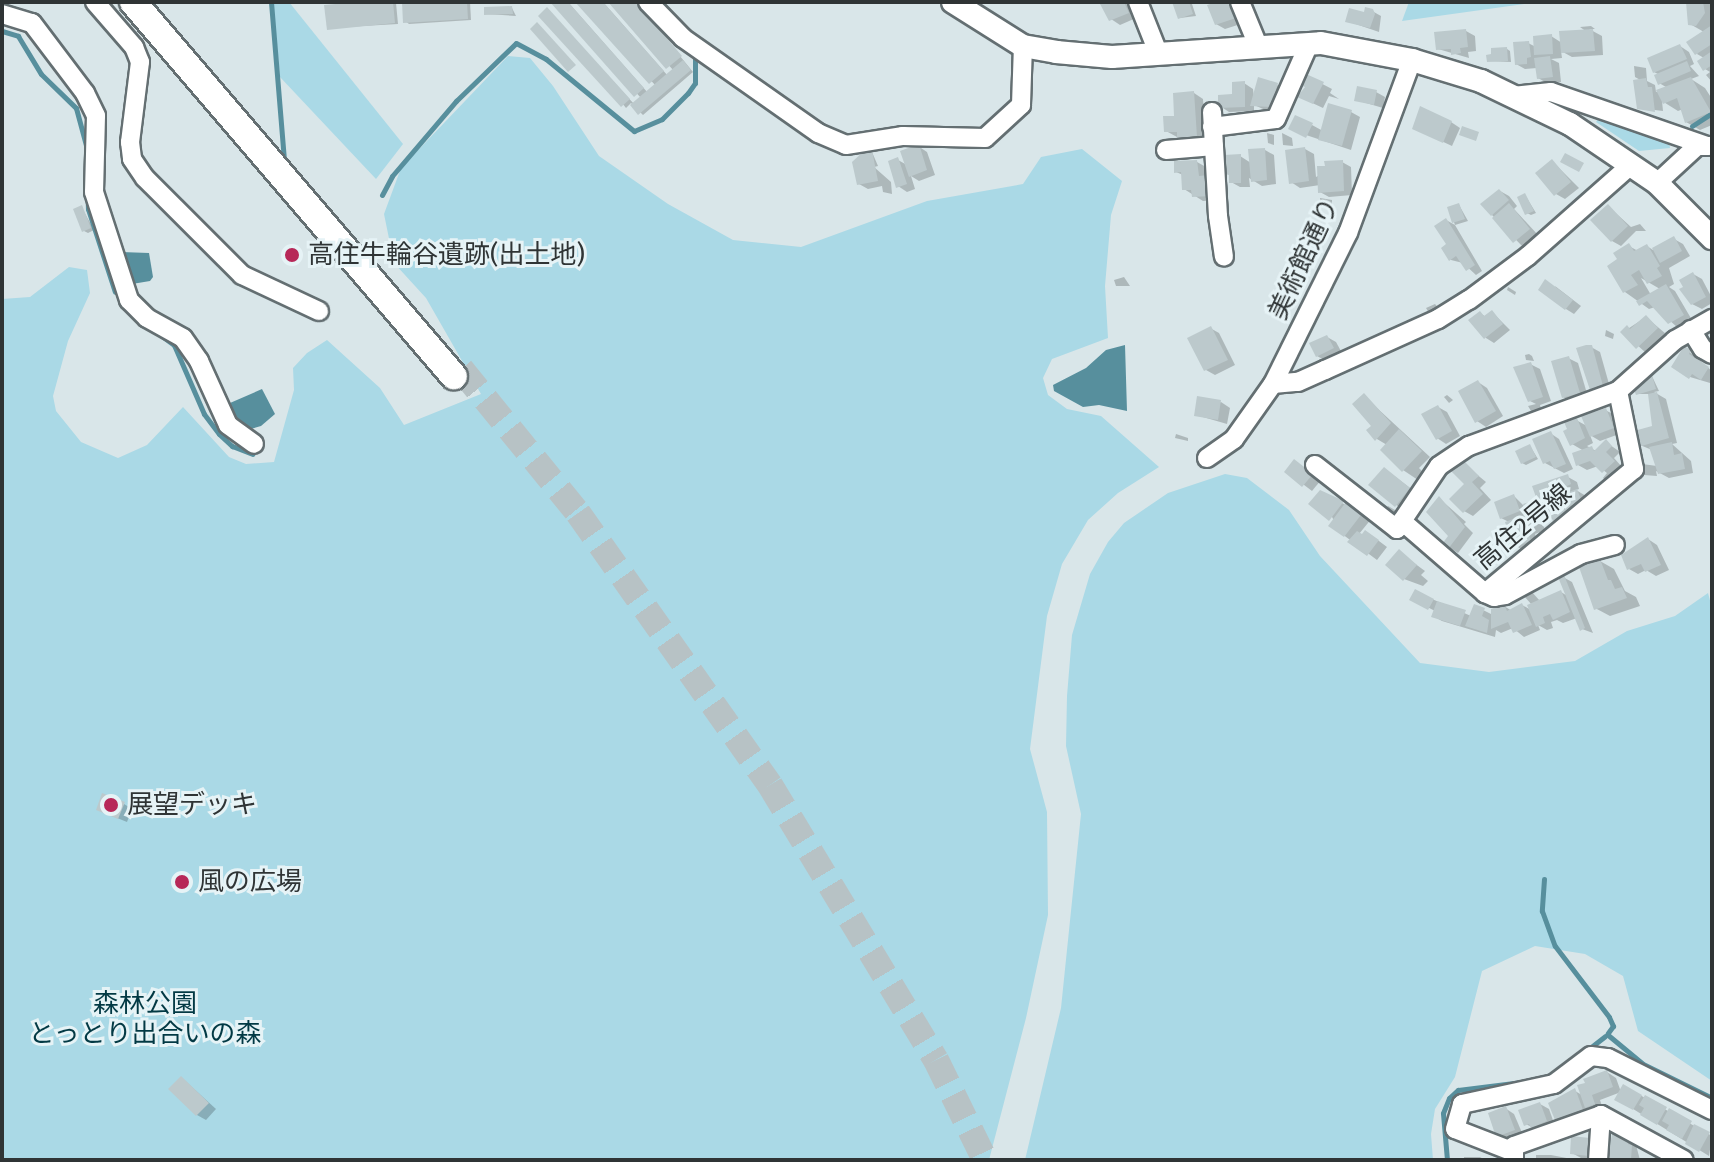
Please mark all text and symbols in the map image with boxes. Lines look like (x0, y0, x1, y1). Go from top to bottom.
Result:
street label: 美術館通り (1262, 193, 1346, 325)
place label: 高住牛輪谷遺跡(出土地) (308, 239, 585, 271)
marker: 高住牛輪谷遺跡(出土地) (283, 246, 301, 264)
street label: 高住2号線 (1468, 477, 1578, 577)
place label: 展望デッキ (127, 789, 257, 821)
marker: 展望デッキ (102, 796, 120, 814)
place label: 風の広場 (198, 866, 302, 898)
marker: 風の広場 (173, 873, 191, 891)
park label: 森林公園 とっとり出合いの森 (28, 988, 262, 1050)

